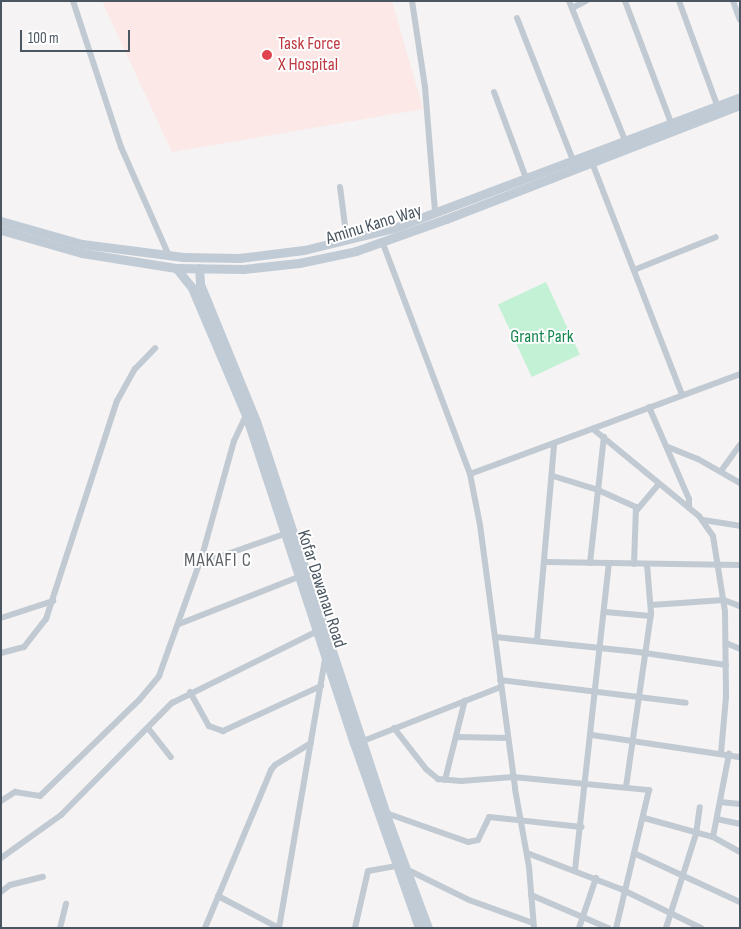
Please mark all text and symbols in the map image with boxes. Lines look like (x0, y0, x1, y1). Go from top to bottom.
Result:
scale bar (22, 20, 132, 52)
text: 100 m (28, 29, 59, 48)
place label: Task Force X Hospital (278, 34, 341, 76)
marker: Task Force X Hospital (260, 48, 274, 62)
street label: Aminu Kano Way (323, 200, 425, 250)
park label: Grant Park (510, 326, 574, 348)
street label: Kofar Dawanau Road (292, 527, 350, 651)
district label: MAKAFI C (183, 550, 253, 572)

